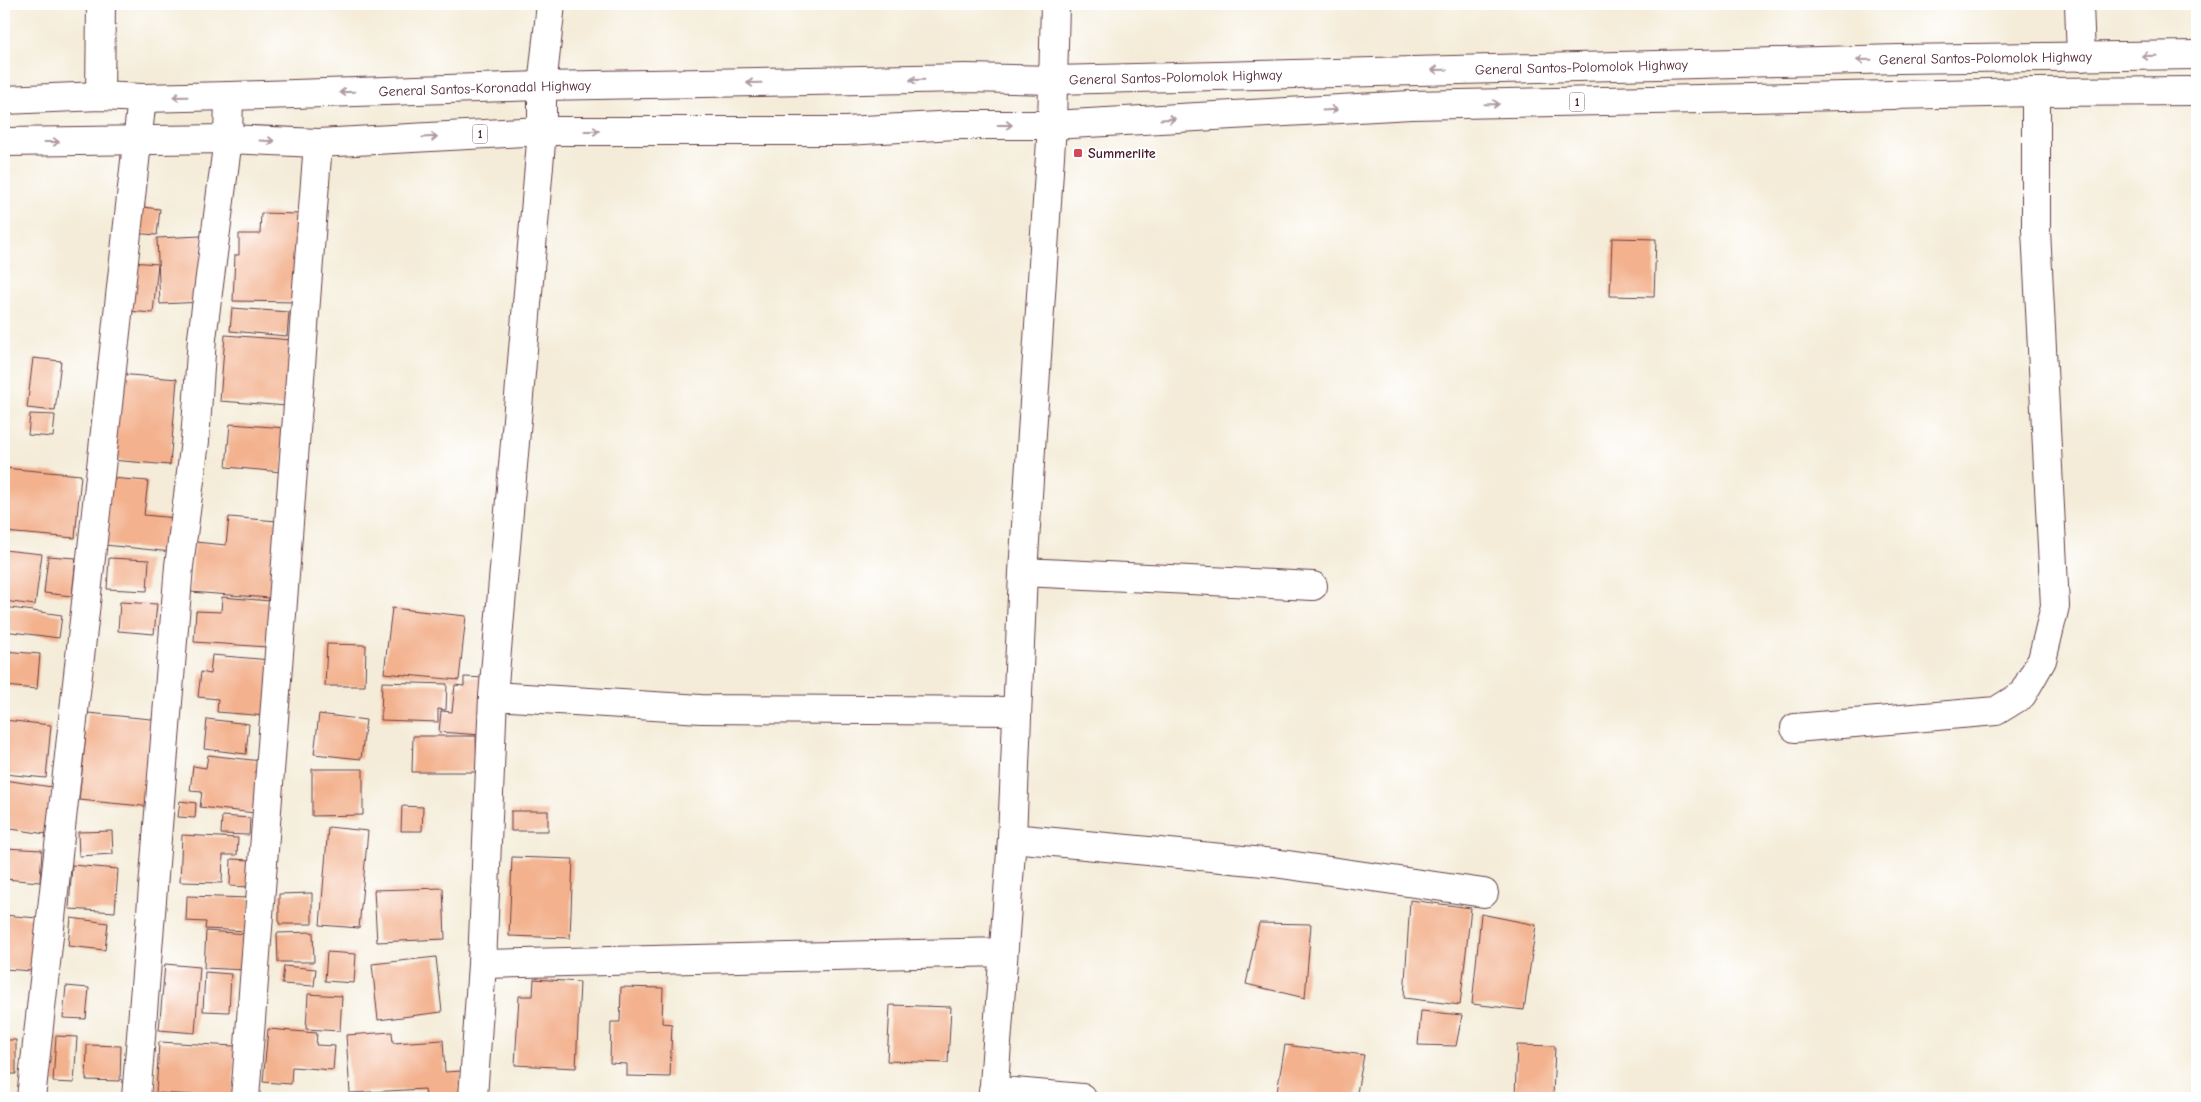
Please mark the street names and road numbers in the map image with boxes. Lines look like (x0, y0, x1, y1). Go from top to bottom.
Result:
street label: General Santos-Polomolok Highway (1879, 48, 2093, 69)
street label: General Santos-Polomolok Highway (1475, 56, 1689, 79)
street label: General Santos-Polomolok Highway (1069, 66, 1283, 89)
street label: General Santos-Koronadal Highway (378, 77, 592, 100)
road number: 1 (1570, 92, 1584, 111)
road number: 1 (472, 125, 488, 144)

